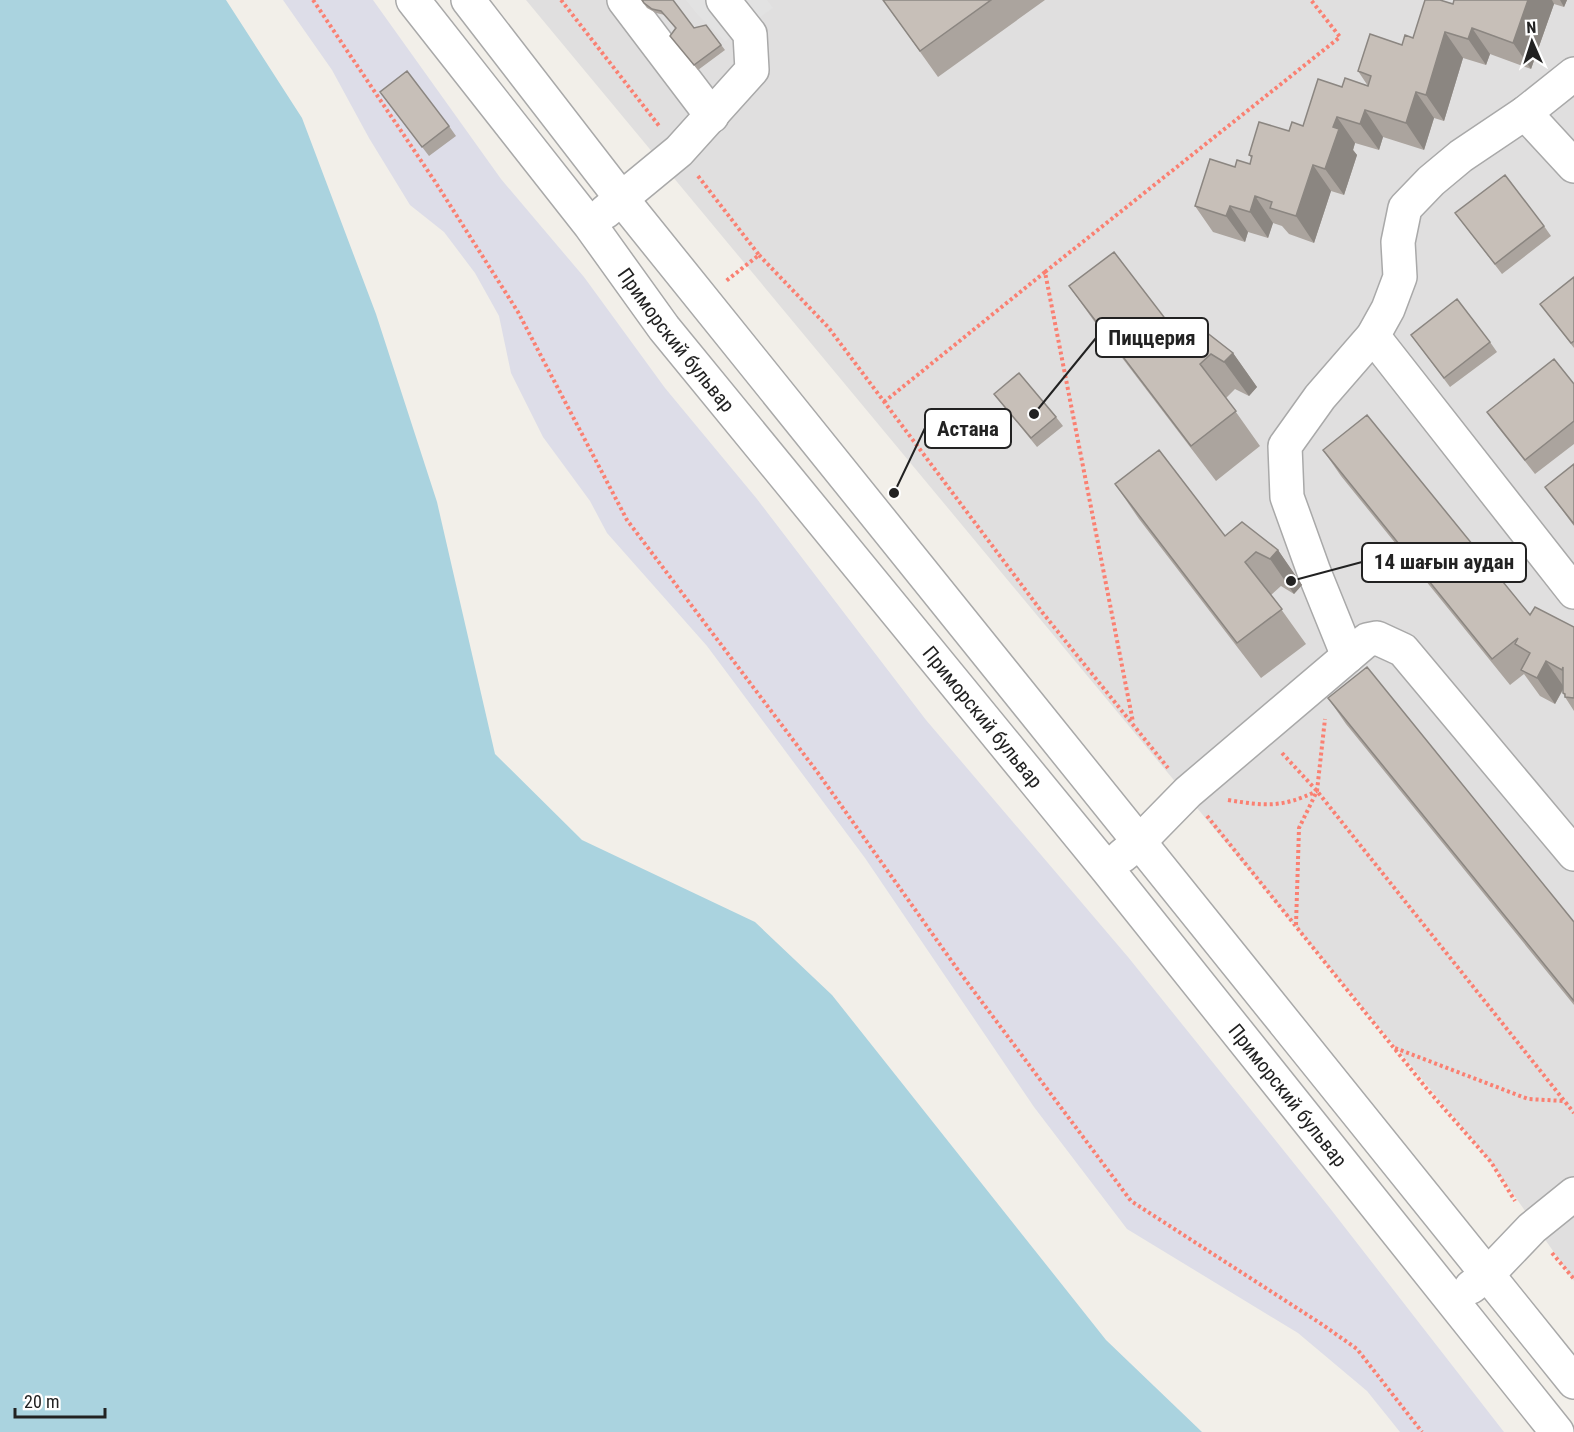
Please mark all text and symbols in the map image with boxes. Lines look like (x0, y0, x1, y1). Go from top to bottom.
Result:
north arrow (1502, 12, 1562, 72)
text: N (1526, 18, 1537, 37)
street label: Приморский бульвар (613, 263, 740, 417)
callout: Пиццерия (1096, 318, 1208, 357)
text: Пиццерия (1108, 326, 1196, 350)
callout: Астана (925, 409, 1011, 448)
text: Астана (937, 417, 999, 441)
callout: 14 шағын аудан (1362, 543, 1526, 582)
text: 14 шағын аудан (1374, 550, 1514, 574)
street label: Приморский бульвар (918, 641, 1048, 793)
street label: Приморский бульвар (1223, 1019, 1352, 1172)
scale bar (15, 1381, 105, 1419)
text: 20 m (24, 1391, 59, 1412)

